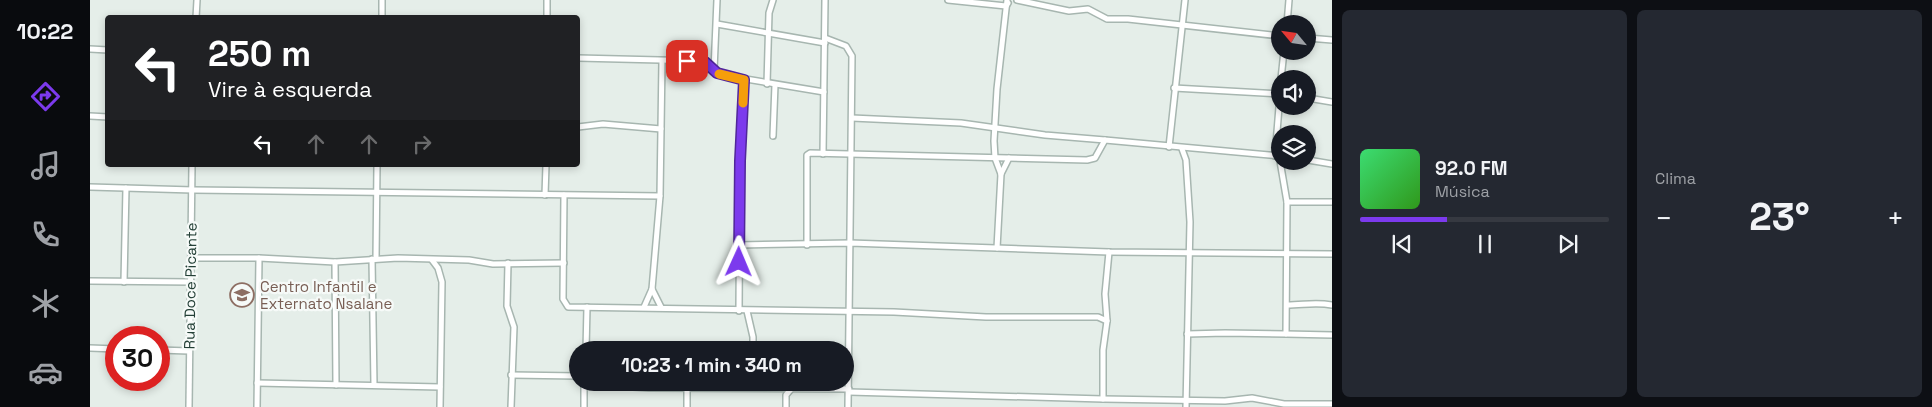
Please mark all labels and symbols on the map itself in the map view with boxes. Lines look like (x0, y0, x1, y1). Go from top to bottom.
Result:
north arrow (1271, 15, 1316, 60)
pin (666, 40, 708, 82)
street label: Rua Doce Picante (179, 222, 201, 350)
position arrow (712, 235, 764, 287)
place label: Centro Infantil e Externato Nsalane (260, 277, 393, 313)
school or university icon: Centro Infantil e Externato Nsalane (229, 282, 255, 308)
speed limit sign: 30 (105, 326, 170, 391)

